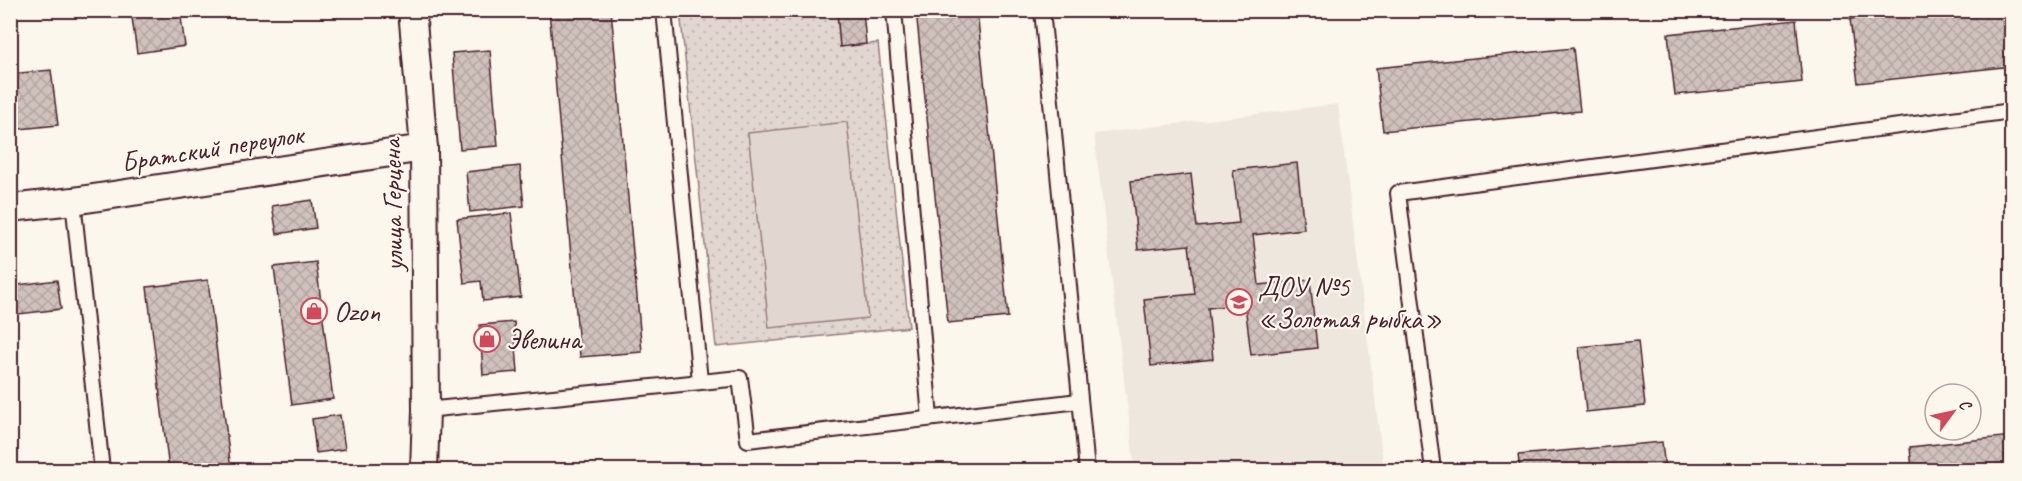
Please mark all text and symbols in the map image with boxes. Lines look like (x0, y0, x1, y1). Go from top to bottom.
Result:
street label: Братский переулок (119, 116, 308, 180)
street label: улица Герцена (373, 136, 411, 274)
place label: ДОУ №5 «Золотая рыбка» (1258, 269, 1442, 336)
school or university icon: ДОУ №5 «Золотая рыбка» (1224, 287, 1254, 317)
place label: Ozon (334, 294, 380, 329)
shop icon: Ozon (299, 296, 329, 326)
place label: Эвелина (506, 322, 583, 357)
shop icon: Эвелина (472, 324, 502, 354)
north arrow (1923, 382, 1983, 442)
text: С (1954, 396, 1976, 415)

